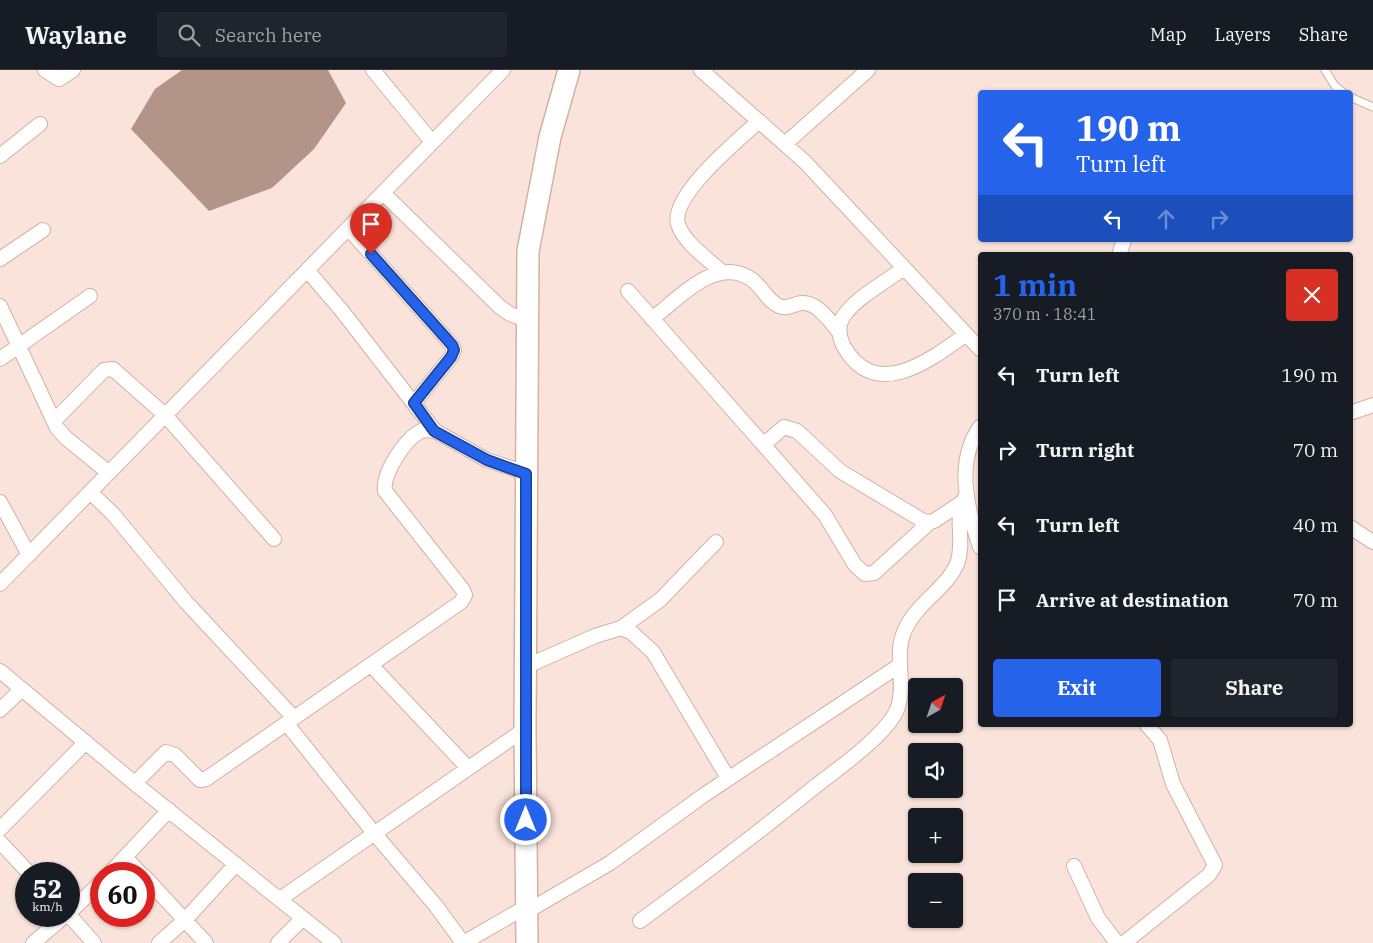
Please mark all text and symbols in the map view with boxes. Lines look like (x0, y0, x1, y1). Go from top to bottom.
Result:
search box (157, 12, 507, 57)
text: Waylane (25, 19, 127, 51)
icon: search (175, 21, 203, 49)
text: Search here (215, 23, 322, 47)
text: Map (1150, 23, 1187, 46)
text: Layers (1215, 23, 1271, 46)
text: Share (1299, 23, 1348, 46)
text: 190 m (1076, 105, 1181, 151)
icon: left (993, 110, 1058, 175)
text: Turn left (1076, 149, 1166, 178)
pin (350, 203, 392, 254)
icon: left (1099, 205, 1127, 233)
icon: ahead (1152, 205, 1180, 233)
icon: right (1205, 205, 1233, 233)
icon: arrive (357, 210, 385, 238)
text: 1 min (993, 265, 1077, 304)
button: close (1286, 269, 1338, 321)
text: 370 m · 18:41 (993, 304, 1096, 324)
icon: left (993, 361, 1021, 389)
text: Turn left (1036, 363, 1119, 387)
text: 190 m (1281, 363, 1338, 387)
icon: right (993, 436, 1021, 464)
text: Turn right (1036, 438, 1134, 462)
text: 70 m (1293, 438, 1338, 462)
icon: left (993, 511, 1021, 539)
text: Turn left (1036, 513, 1119, 537)
text: 40 m (1293, 513, 1338, 537)
icon: arrive (993, 586, 1021, 614)
text: Arrive at destination (1036, 588, 1229, 612)
text: 70 m (1293, 588, 1338, 612)
button: Exit (993, 659, 1161, 717)
button: Share (1171, 659, 1338, 717)
north arrow (908, 678, 962, 732)
map controls (908, 678, 963, 928)
button: sound (908, 743, 963, 798)
position arrow (499, 793, 551, 845)
button: + (908, 808, 963, 863)
speed limit sign: 60 (90, 862, 155, 927)
text: 52 (32, 872, 63, 905)
button: − (908, 873, 963, 928)
text: km/h (32, 899, 63, 914)

